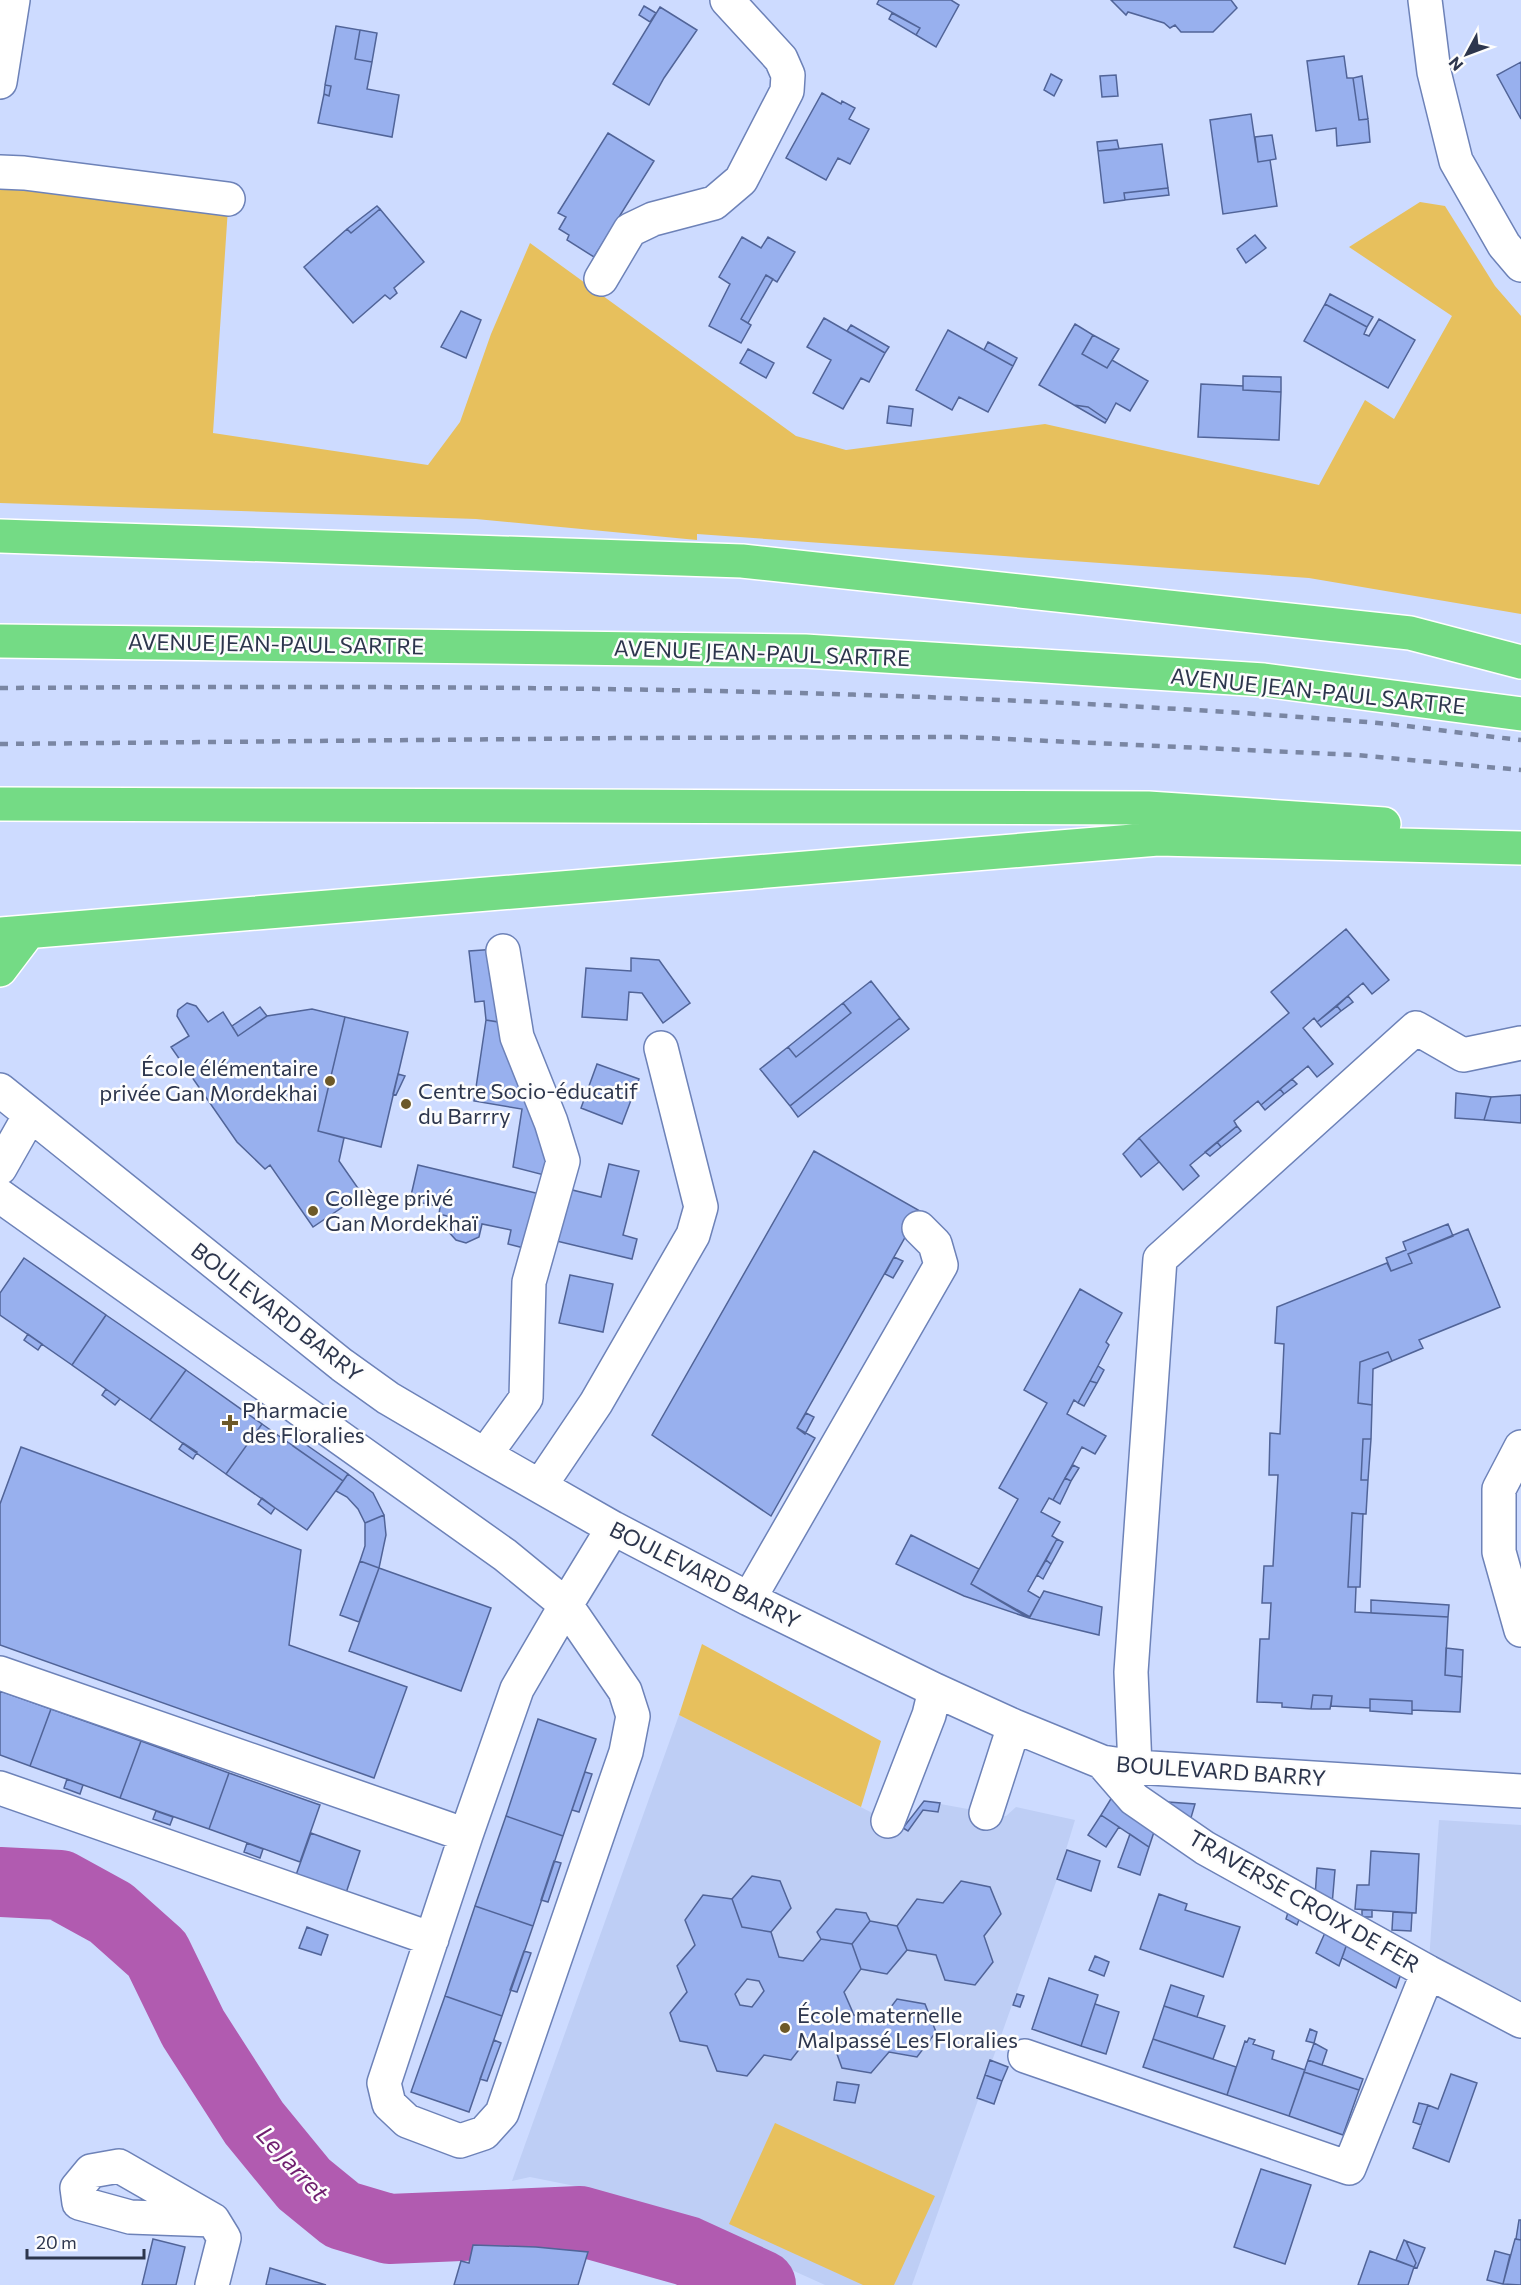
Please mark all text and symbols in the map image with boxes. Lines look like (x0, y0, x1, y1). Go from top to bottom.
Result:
north arrow (1437, 24, 1497, 84)
text: N (1444, 53, 1466, 75)
street label: AVENUE JEAN-PAUL SARTRE (128, 627, 424, 660)
street label: AVENUE JEAN-PAUL SARTRE (613, 634, 911, 671)
street label: AVENUE JEAN-PAUL SARTRE (1169, 662, 1467, 719)
place label: École élémentaire privée Gan Mordekhai (99, 1054, 318, 1106)
marker: École élémentaire privée Gan Mordekhai (323, 1074, 337, 1088)
place label: Centre Socio-éducatif du Barrry (418, 1077, 638, 1129)
marker: Centre Socio-éducatif du Barrry (399, 1097, 413, 1111)
place label: Collège privé Gan Mordekhaï (325, 1184, 478, 1236)
marker: Collège privé Gan Mordekhaï (306, 1204, 320, 1218)
street label: BOULEVARD BARRY (186, 1236, 368, 1387)
place label: Pharmacie des Floralies (242, 1396, 365, 1448)
marker: Pharmacie des Floralies (223, 1416, 237, 1430)
street label: BOULEVARD BARRY (605, 1515, 805, 1634)
street label: BOULEVARD BARRY (1115, 1750, 1327, 1791)
street label: TRAVERSE CROIX DE FER (1184, 1823, 1425, 1978)
place label: École maternelle Malpassé Les Floralies (797, 2001, 1018, 2053)
marker: École maternelle Malpassé Les Floralies (778, 2021, 792, 2035)
water label: Le Jarret (251, 2120, 336, 2207)
scale bar (27, 2222, 144, 2260)
text: 20 m (36, 2231, 77, 2253)

